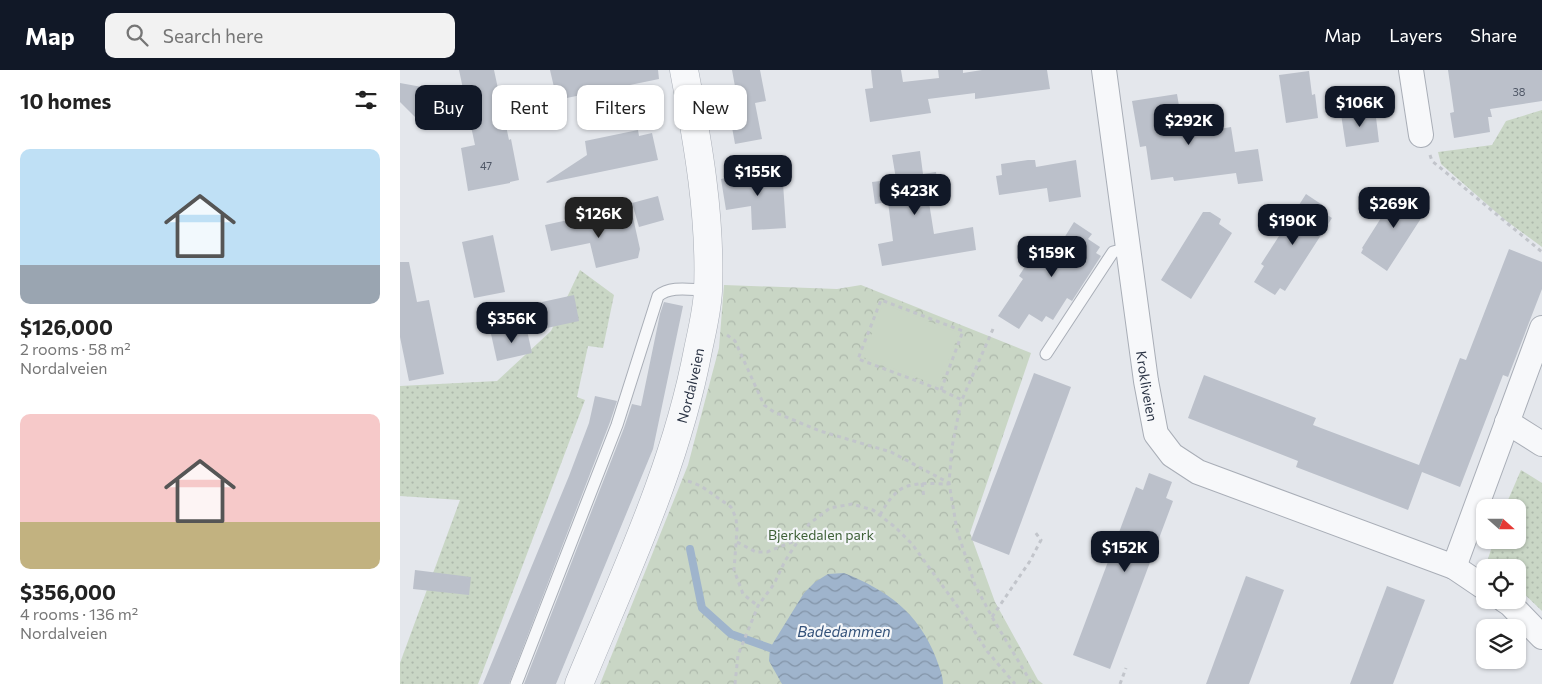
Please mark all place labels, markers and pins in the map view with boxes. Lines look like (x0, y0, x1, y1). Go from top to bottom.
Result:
pin: $106K (1325, 85, 1395, 128)
pin: $292K (1154, 104, 1224, 146)
pin: $155K (723, 154, 793, 197)
pin: $423K (880, 174, 950, 216)
pin: $269K (1359, 186, 1429, 229)
pin: $126K (564, 196, 634, 239)
pin: $190K (1258, 204, 1328, 246)
pin: $159K (1017, 236, 1087, 278)
pin: $356K (477, 302, 547, 344)
pin: $152K (1090, 530, 1160, 573)

